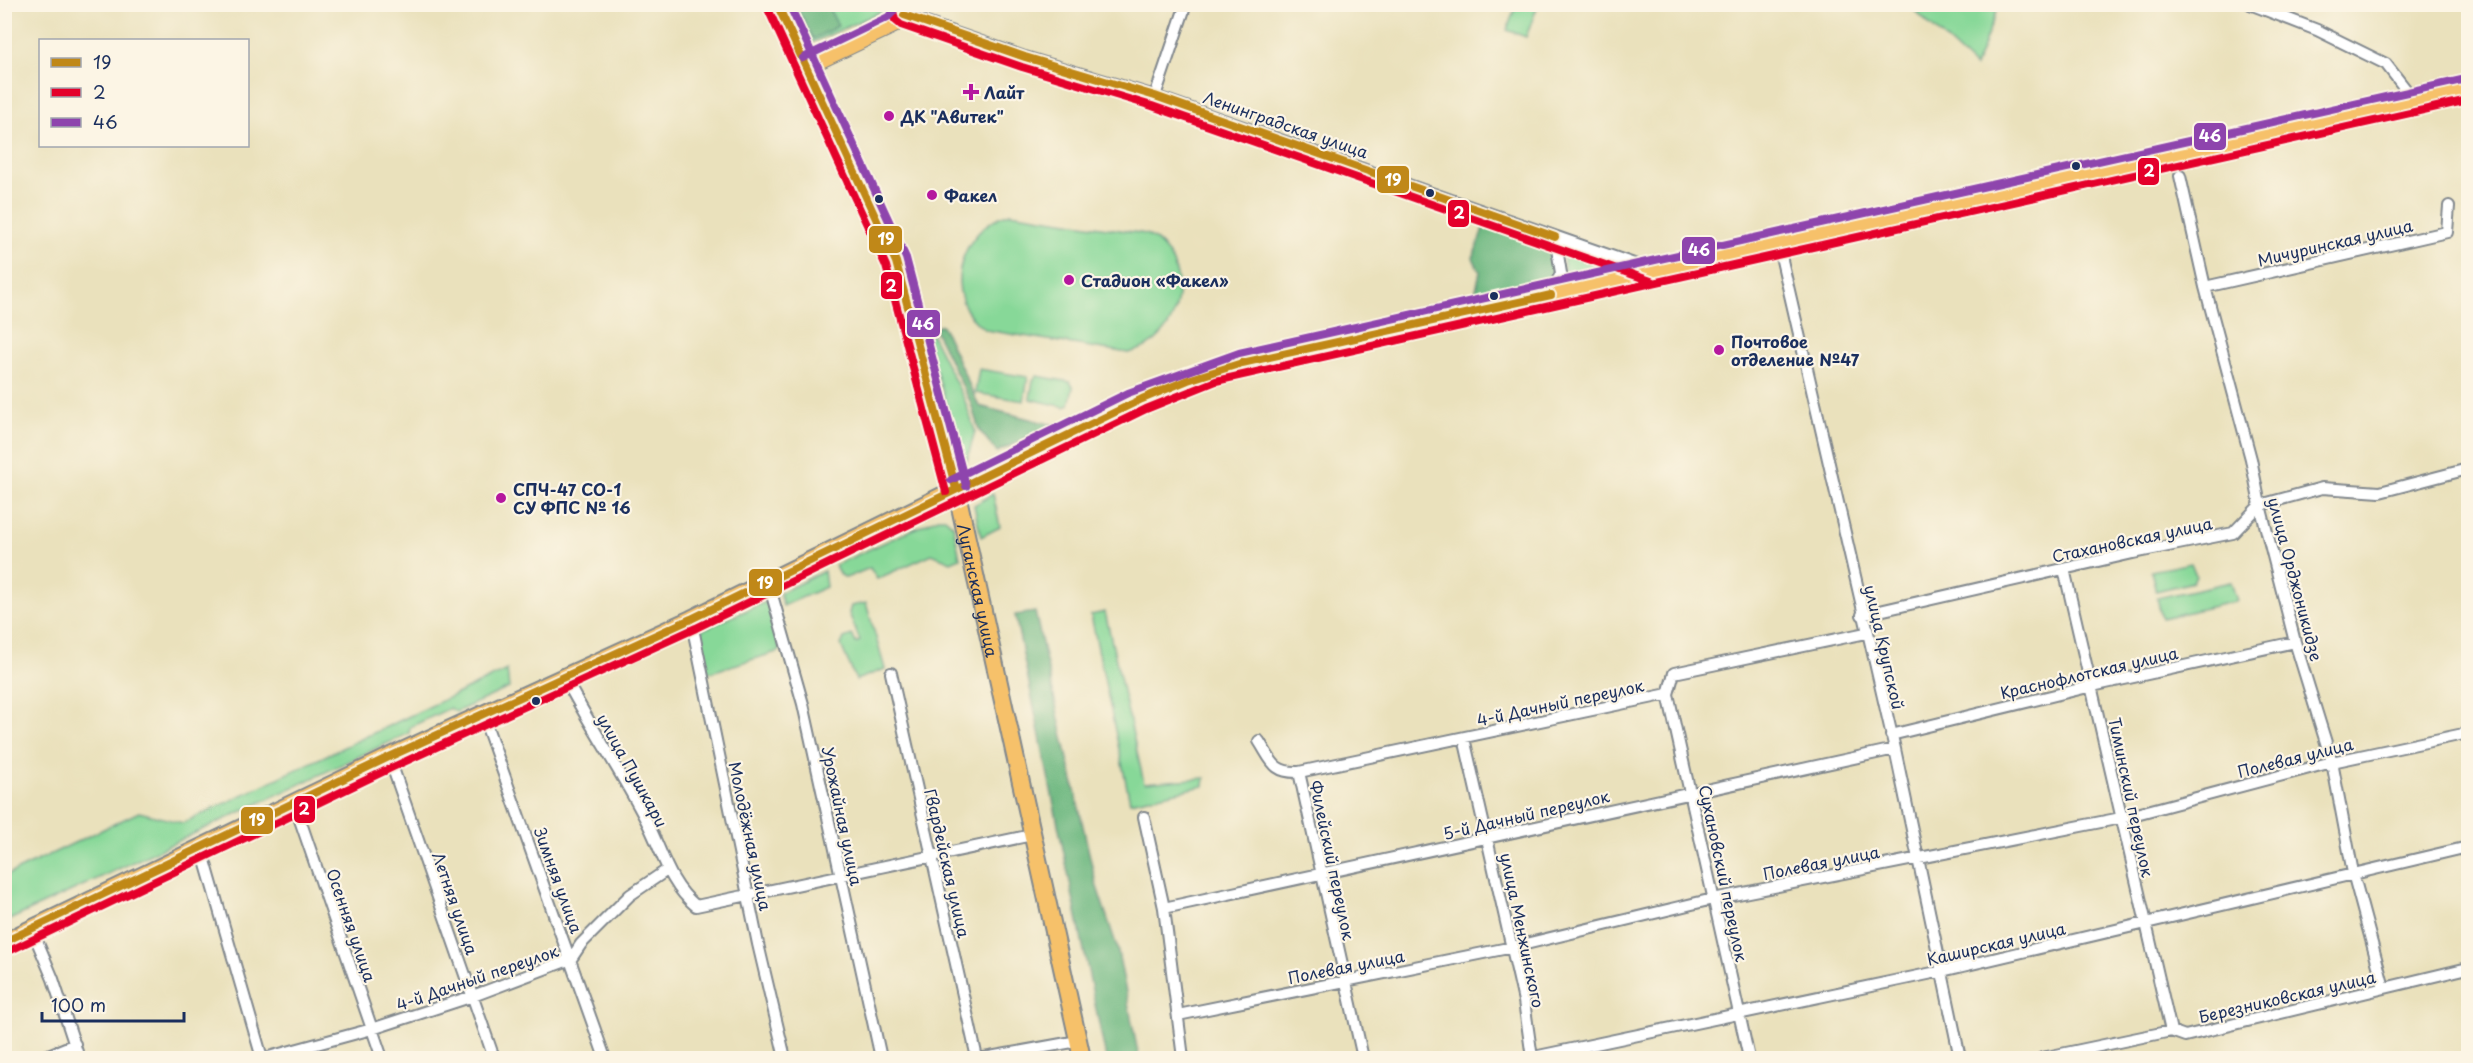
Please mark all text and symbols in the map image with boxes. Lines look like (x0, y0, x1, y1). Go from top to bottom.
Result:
legend (39, 39, 249, 147)
text: 19 (93, 48, 112, 75)
text: 2 (93, 78, 106, 105)
place label: Лайт (984, 80, 1025, 104)
marker: Лайт (962, 83, 980, 101)
street label: Ленинградская улица (1200, 84, 1372, 164)
place label: ДК "Авитек" (900, 104, 1004, 128)
text: 46 (93, 108, 118, 135)
marker: ДК "Авитек" (882, 109, 896, 123)
line badge: 46 (2193, 122, 2227, 151)
text: 46 (2199, 123, 2221, 147)
line badge: 2 (2137, 157, 2160, 186)
text: 2 (2143, 158, 2155, 182)
unlabelled marker (2070, 160, 2082, 172)
line badge: 19 (1376, 165, 1410, 194)
text: 19 (1384, 167, 1402, 191)
place label: Факел (944, 183, 997, 207)
unlabelled marker (1424, 187, 1436, 199)
marker: Факел (925, 188, 939, 202)
unlabelled marker (873, 193, 885, 205)
line badge: 2 (1447, 199, 1470, 228)
text: 2 (1453, 200, 1465, 224)
street label: Мичуринская улица (2255, 212, 2415, 272)
line badge: 19 (868, 225, 903, 254)
text: 19 (877, 226, 895, 250)
line badge: 46 (1681, 236, 1716, 265)
text: 46 (1688, 237, 1710, 261)
place label: Стадион «Факел» (1081, 268, 1229, 292)
line badge: 2 (880, 271, 903, 300)
text: 2 (885, 273, 897, 297)
marker: Стадион «Факел» (1062, 273, 1076, 287)
unlabelled marker (1488, 290, 1500, 302)
line badge: 46 (906, 309, 941, 338)
text: 46 (912, 311, 934, 335)
place label: Почтовое отделение №47 (1731, 329, 1860, 371)
marker: Почтовое отделение №47 (1712, 343, 1726, 357)
place label: СПЧ-47 СО-1 СУ ФПС № 16 (513, 477, 631, 519)
marker: СПЧ-47 СО-1 СУ ФПС № 16 (494, 491, 508, 505)
street label: улица Орджоникидзе (2263, 494, 2330, 664)
street label: Стахановская улица (2050, 510, 2214, 568)
street label: Луганская улица (952, 521, 1005, 659)
line badge: 19 (748, 568, 783, 597)
text: 19 (756, 570, 774, 594)
street label: улица Крупской (1859, 582, 1911, 712)
street label: Краснофлотская улица (1998, 640, 2180, 704)
street label: 4-й Дачный переулок (1474, 672, 1646, 731)
unlabelled marker (530, 695, 542, 707)
street label: улица Пушкари (592, 709, 674, 831)
street label: Тиминский переулок (2103, 715, 2161, 879)
street label: Полевая улица (2235, 731, 2355, 783)
street label: Урожайная улица (817, 744, 869, 888)
street label: Молодёжная улица (723, 759, 779, 913)
street label: Филейский переулок (1304, 778, 1362, 943)
street label: Сухановский переулок (1694, 782, 1755, 964)
street label: 5-й Дачный переулок (1440, 783, 1612, 845)
street label: Гвардейская улица (919, 786, 977, 940)
line badge: 2 (293, 795, 316, 824)
text: 2 (298, 796, 310, 820)
line badge: 19 (240, 806, 274, 835)
text: 19 (248, 807, 266, 831)
street label: Зимняя улица (529, 824, 589, 936)
street label: Полевая улица (1761, 839, 1881, 885)
street label: Летняя улица (427, 848, 485, 958)
street label: улица Менжинского (1495, 850, 1551, 1010)
street label: Осенняя улица (321, 865, 383, 985)
street label: Каширская улица (1924, 915, 2068, 971)
street label: 4-й Дачный переулок (393, 938, 562, 1016)
street label: Полевая улица (1286, 943, 1406, 989)
street label: Березниковская улица (2196, 964, 2378, 1028)
scale bar (42, 985, 184, 1023)
text: 100 m (51, 991, 106, 1018)

